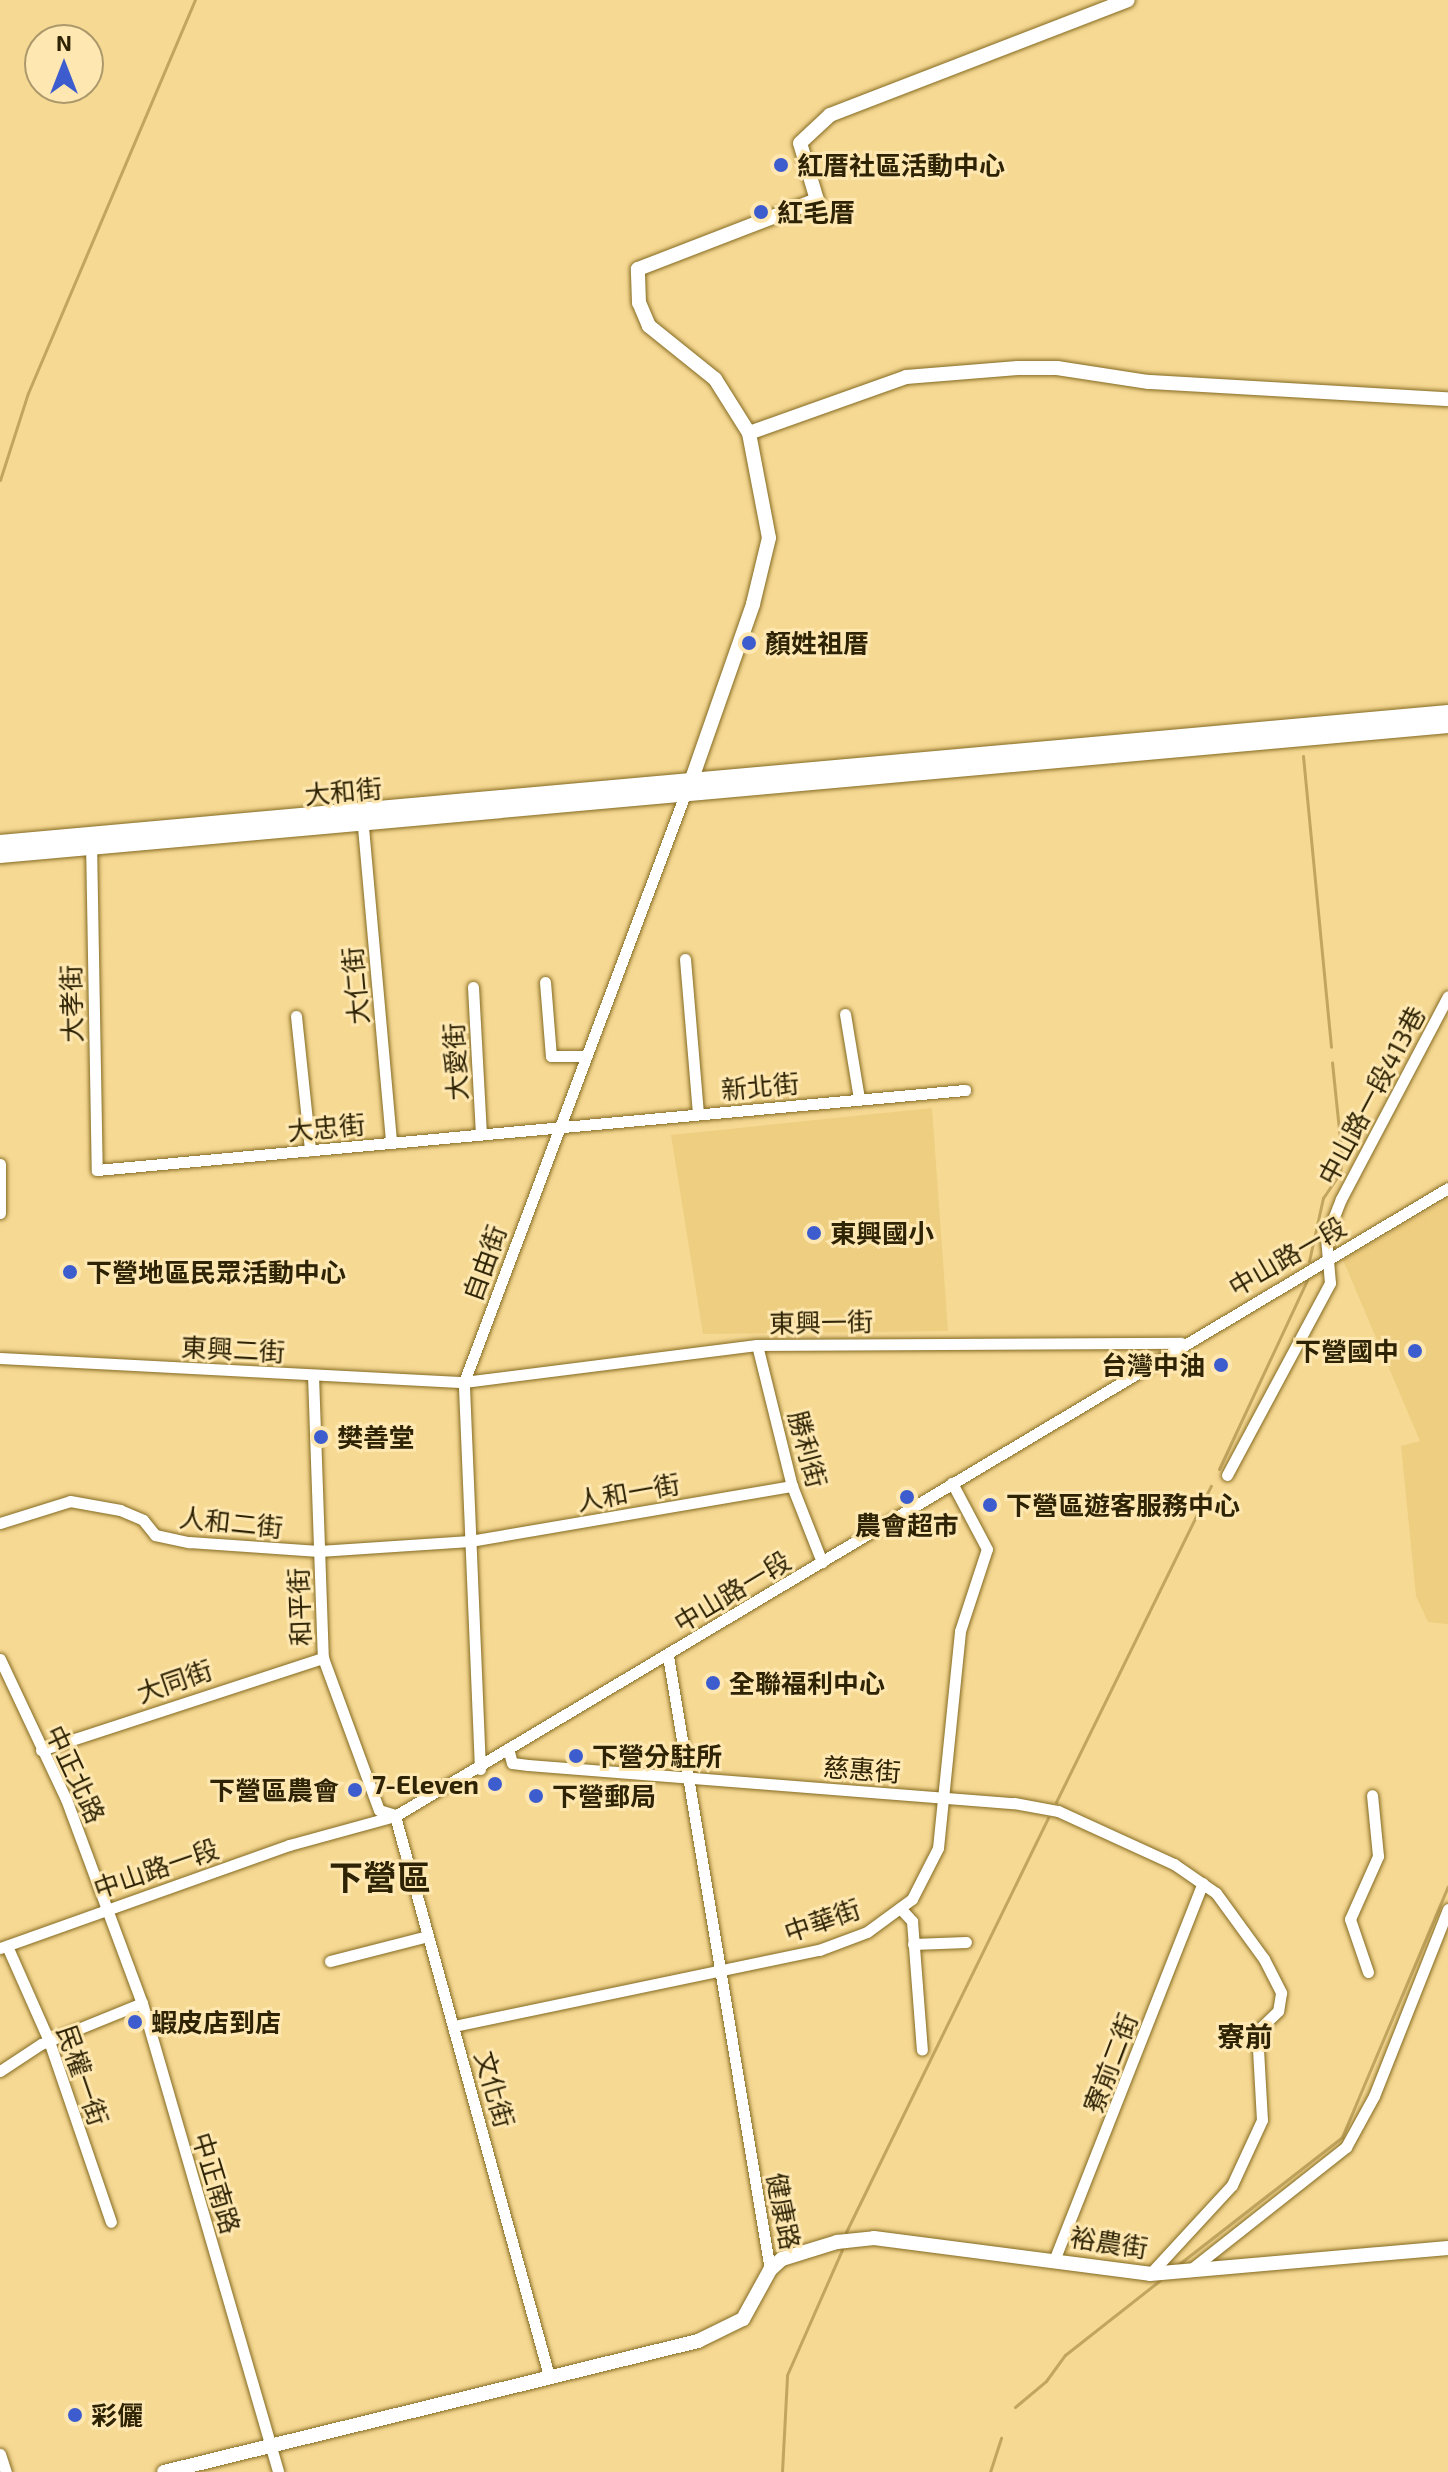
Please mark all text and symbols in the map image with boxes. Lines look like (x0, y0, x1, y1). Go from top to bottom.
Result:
north arrow (24, 24, 104, 104)
text: N (56, 29, 72, 55)
place label: 紅厝社區活動中心 (797, 149, 1005, 181)
marker: 紅厝社區活動中心 (772, 156, 790, 174)
place label: 紅毛厝 (777, 196, 855, 228)
marker: 紅毛厝 (752, 203, 770, 221)
place label: 顏姓祖厝 (765, 627, 869, 659)
marker: 顏姓祖厝 (740, 634, 758, 652)
street label: 大和街 (303, 772, 383, 810)
street label: 大仁街 (336, 946, 374, 1026)
street label: 大孝街 (55, 965, 87, 1043)
street label: 中山路一段413巷 (1311, 1001, 1431, 1189)
street label: 大愛街 (437, 1022, 473, 1102)
street label: 新北街 (720, 1067, 800, 1105)
street label: 大忠街 (286, 1108, 366, 1146)
street label: 中山路一段 (1223, 1210, 1351, 1302)
place label: 東興國小 (830, 1217, 934, 1249)
street label: 自由街 (456, 1221, 512, 1305)
marker: 東興國小 (805, 1224, 823, 1242)
place label: 下營地區民眾活動中心 (86, 1256, 346, 1288)
marker: 下營地區民眾活動中心 (61, 1263, 79, 1281)
street label: 東興一街 (769, 1305, 873, 1339)
street label: 東興二街 (180, 1331, 286, 1367)
place label: 下營國中 (1295, 1335, 1399, 1367)
marker: 下營國中 (1406, 1342, 1424, 1360)
place label: 台灣中油 (1101, 1349, 1205, 1381)
marker: 台灣中油 (1212, 1356, 1230, 1374)
street label: 勝利街 (783, 1407, 833, 1491)
place label: 樊善堂 (337, 1421, 415, 1453)
marker: 樊善堂 (312, 1428, 330, 1446)
street label: 人和一街 (574, 1468, 682, 1516)
marker: 農會超市 (898, 1488, 916, 1506)
place label: 下營區遊客服務中心 (1006, 1489, 1240, 1521)
marker: 下營區遊客服務中心 (981, 1496, 999, 1514)
street label: 人和二街 (178, 1501, 284, 1543)
place label: 農會超市 (855, 1509, 959, 1541)
street label: 中山路一段 (668, 1544, 796, 1638)
street label: 和平街 (282, 1567, 316, 1647)
street label: 大同街 (132, 1654, 216, 1708)
place label: 全聯福利中心 (729, 1667, 885, 1699)
marker: 全聯福利中心 (704, 1674, 722, 1692)
street label: 中正北路 (40, 1720, 112, 1828)
place label: 下營分駐所 (592, 1740, 722, 1772)
marker: 下營分駐所 (567, 1747, 585, 1765)
street label: 慈惠街 (822, 1751, 902, 1787)
place label: 7-Eleven (372, 1768, 479, 1800)
place label: 下營區農會 (209, 1774, 339, 1806)
marker: 7-Eleven (486, 1775, 504, 1793)
place label: 下營郵局 (552, 1780, 656, 1812)
marker: 下營區農會 (346, 1781, 364, 1799)
marker: 下營郵局 (527, 1787, 545, 1805)
street label: 中山路一段 (89, 1832, 223, 1904)
district label: 下營區 (329, 1857, 431, 1897)
street label: 中華街 (780, 1893, 864, 1947)
place label: 蝦皮店到店 (151, 2006, 281, 2038)
street label: 寮前二街 (1077, 2009, 1143, 2117)
marker: 蝦皮店到店 (126, 2013, 144, 2031)
district label: 寮前 (1217, 2019, 1273, 2053)
street label: 民權一街 (51, 2021, 115, 2129)
street label: 文化街 (469, 2047, 521, 2131)
street label: 中正南路 (187, 2129, 247, 2237)
street label: 健康路 (761, 2170, 807, 2252)
street label: 裕農街 (1068, 2220, 1150, 2264)
place label: 彩儷 (91, 2399, 143, 2431)
marker: 彩儷 (66, 2406, 84, 2424)

